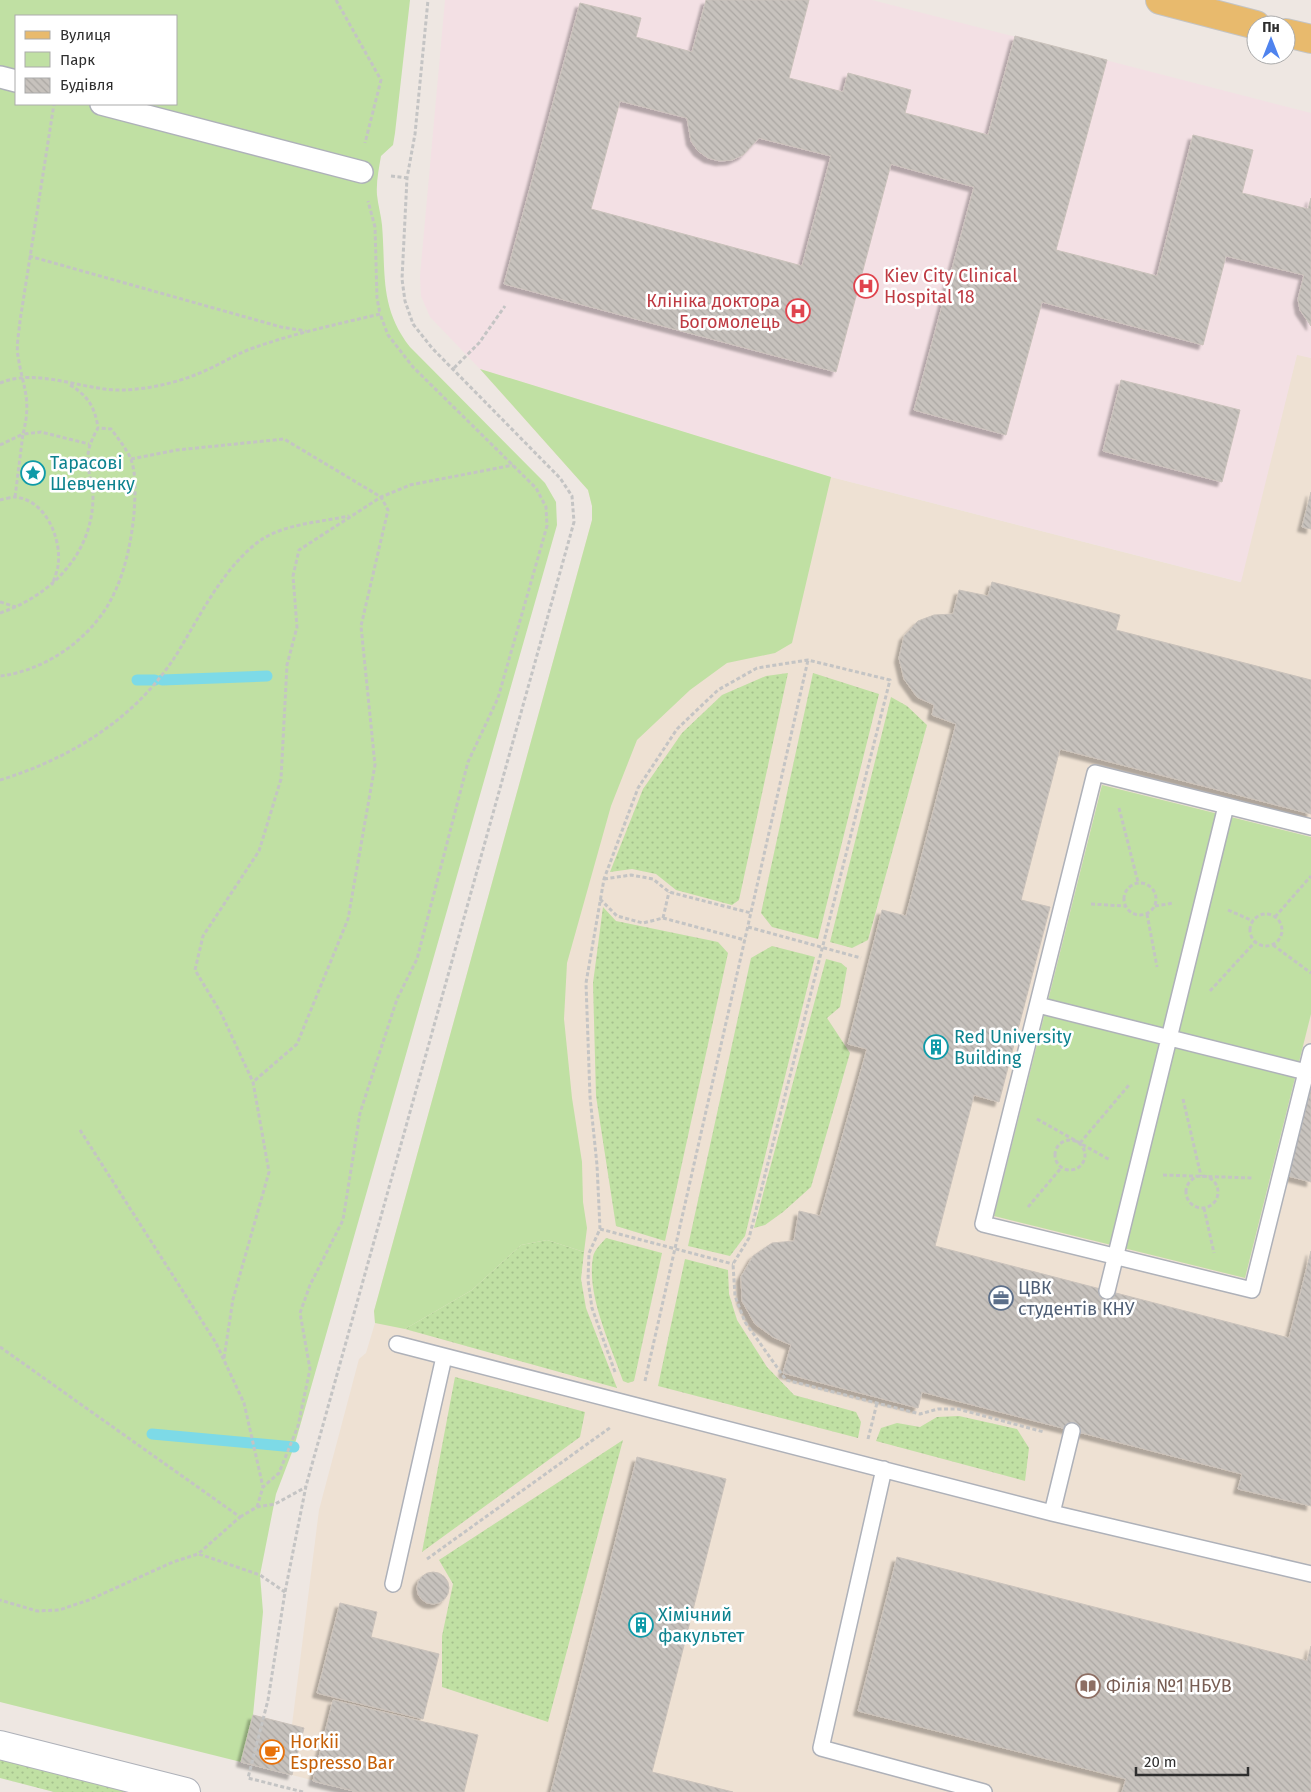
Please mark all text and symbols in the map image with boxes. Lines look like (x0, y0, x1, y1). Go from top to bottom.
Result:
legend (15, 15, 178, 105)
north arrow (1246, 15, 1296, 65)
text: Пн (1262, 19, 1280, 36)
text: Вулиця (60, 26, 111, 44)
text: Парк (60, 51, 95, 69)
text: Будівля (60, 76, 114, 94)
place label: Kiev City Clinical Hospital 18 (884, 265, 1017, 308)
hospital icon: Kiev City Clinical Hospital 18 (853, 273, 879, 299)
place label: Клініка доктора Богомолець (646, 290, 780, 333)
hospital icon: Клініка доктора Богомолець (785, 298, 811, 324)
place label: Тарасові Шевченку (50, 452, 135, 495)
place icon: Тарасові Шевченку (20, 460, 46, 486)
place label: Red University Building (954, 1026, 1072, 1069)
building icon: Red University Building (923, 1034, 949, 1060)
place label: ЦВК студентів КНУ (1018, 1277, 1135, 1320)
office icon: ЦВК студентів КНУ (988, 1285, 1014, 1311)
place label: Хімічний факультет (658, 1604, 745, 1647)
building icon: Хімічний факультет (628, 1612, 654, 1638)
library icon: Філія №1 НБУВ (1075, 1673, 1101, 1699)
place label: Філія №1 НБУВ (1106, 1675, 1232, 1697)
place label: Horkii Espresso Bar (290, 1731, 395, 1774)
cafe icon: Horkii Espresso Bar (259, 1739, 285, 1765)
scale bar (1136, 1744, 1248, 1776)
text: 20 m (1144, 1753, 1177, 1771)

